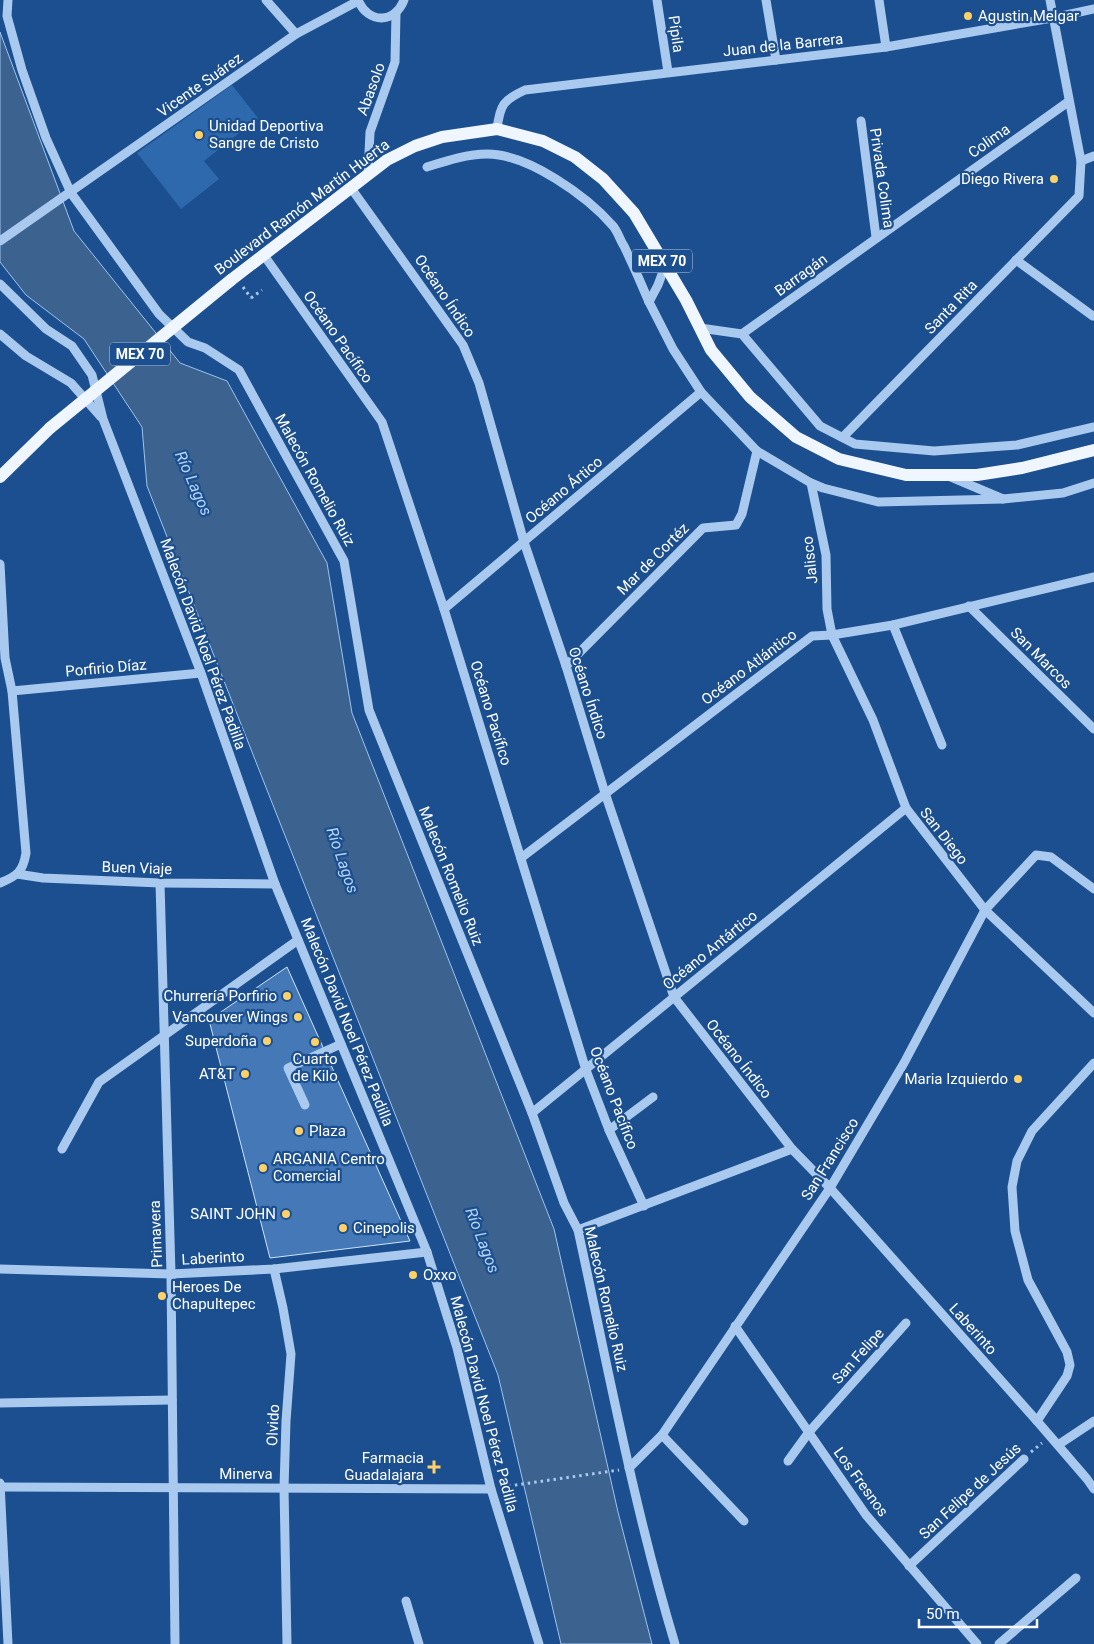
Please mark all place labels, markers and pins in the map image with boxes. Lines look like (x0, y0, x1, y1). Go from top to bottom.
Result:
place label: Agustin Melgar (978, 7, 1079, 25)
marker: Agustin Melgar (962, 10, 974, 22)
place label: Unidad Deportiva Sangre de Cristo (209, 117, 324, 152)
marker: Unidad Deportiva Sangre de Cristo (193, 129, 205, 141)
place label: Diego Rivera (961, 170, 1044, 188)
marker: Diego Rivera (1048, 173, 1060, 185)
place label: Churrería Porfirio (163, 987, 277, 1005)
marker: Churrería Porfirio (281, 990, 293, 1002)
place label: Vancouver Wings (172, 1008, 288, 1026)
marker: Vancouver Wings (292, 1011, 304, 1023)
place label: Superdoña (185, 1032, 257, 1050)
marker: Superdoña (261, 1035, 273, 1047)
marker: Cuarto de Kilo (309, 1036, 321, 1048)
place label: Cuarto de Kilo (292, 1050, 338, 1085)
place label: AT&T (199, 1065, 235, 1083)
marker: AT&T (239, 1068, 251, 1080)
place label: Maria Izquierdo (904, 1070, 1008, 1088)
marker: Maria Izquierdo (1012, 1073, 1024, 1085)
place label: Plaza (309, 1122, 346, 1140)
marker: Plaza (293, 1125, 305, 1137)
place label: ARGANIA Centro Comercial (273, 1150, 385, 1185)
marker: ARGANIA Centro Comercial (257, 1162, 269, 1174)
place label: SAINT JOHN (190, 1205, 276, 1223)
marker: SAINT JOHN (280, 1208, 292, 1220)
place label: Cinepolis (353, 1219, 415, 1237)
marker: Cinepolis (337, 1222, 349, 1234)
place label: Oxxo (423, 1266, 457, 1284)
marker: Oxxo (407, 1269, 419, 1281)
place label: Heroes De Chapultepec (172, 1278, 256, 1313)
marker: Heroes De Chapultepec (156, 1290, 168, 1302)
place label: Farmacia Guadalajara (344, 1449, 424, 1484)
marker: Farmacia Guadalajara (428, 1461, 440, 1473)

